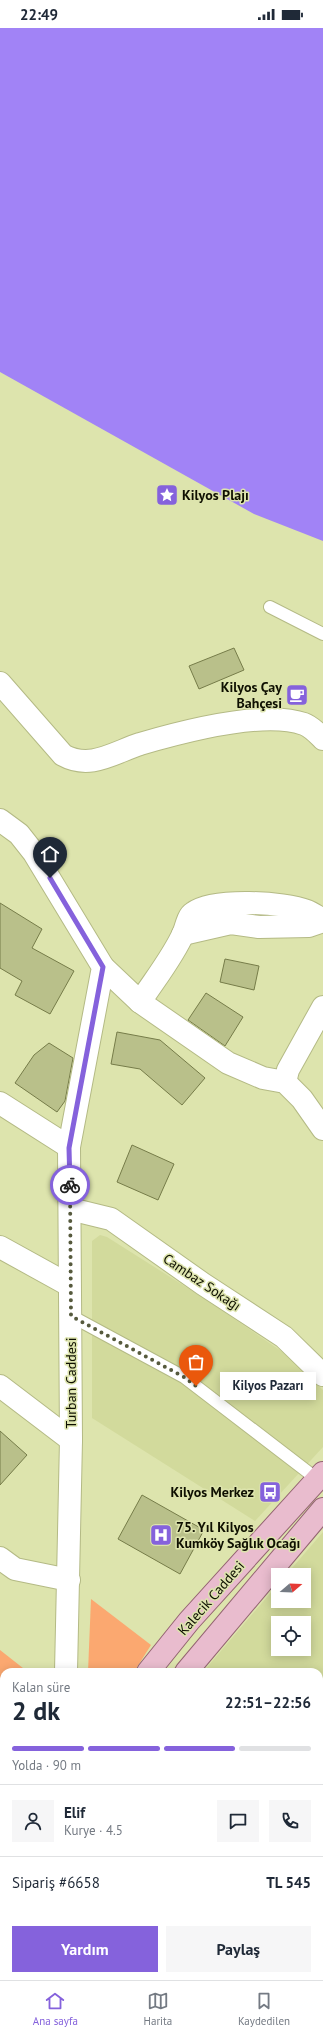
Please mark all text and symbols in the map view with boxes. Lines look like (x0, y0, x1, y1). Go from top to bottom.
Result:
text: 22:49 (20, 5, 58, 24)
place icon: Kilyos Plajı (154, 482, 180, 508)
place label: Kilyos Plajı (182, 486, 249, 504)
place label: Kilyos Çay Bahçesi (221, 678, 282, 712)
cafe icon: Kilyos Çay Bahçesi (284, 682, 310, 708)
pin (33, 837, 67, 878)
icon: home (39, 843, 61, 865)
courier (50, 1165, 90, 1205)
icon: bike (59, 1174, 81, 1196)
street label: Cambaz Sokağı (160, 1249, 244, 1315)
street label: Turban Caddesi (62, 1337, 80, 1429)
pin (179, 1345, 213, 1386)
icon: bag (185, 1351, 207, 1373)
callout: Kilyos Pazarı (220, 1372, 316, 1400)
text: Kilyos Pazarı (232, 1377, 304, 1394)
bus stop icon: Kilyos Merkez (257, 1479, 283, 1505)
place label: Kilyos Merkez (170, 1483, 254, 1501)
place label: 75. Yıl Kilyos Kumköy Sağlık Ocağı (176, 1518, 300, 1552)
hospital icon: 75. Yıl Kilyos Kumköy Sağlık Ocağı (148, 1522, 174, 1548)
street label: Kalecik Caddesi (174, 1557, 248, 1639)
north arrow (271, 1568, 311, 1608)
map controls (271, 1568, 311, 1656)
button: locate (271, 1616, 311, 1656)
text: Kalan süre (12, 1679, 70, 1696)
text: 22:51–22:56 (225, 1693, 311, 1712)
text: 2 dk (12, 1694, 60, 1727)
text: Yolda · 90 m (12, 1757, 81, 1774)
button: person (12, 1800, 54, 1842)
button: chat (217, 1800, 259, 1842)
button: phone (269, 1800, 311, 1842)
text: Elif (64, 1803, 85, 1822)
text: Kurye · 4.5 (64, 1822, 123, 1839)
text: Sipariş #6658 (12, 1873, 100, 1892)
text: TL 545 (266, 1873, 311, 1892)
button: Yardım (12, 1926, 158, 1972)
button: Paylaş (166, 1926, 311, 1972)
tab: Ana sayfa (33, 1990, 78, 2028)
tab: Harita (144, 1990, 172, 2028)
tab: Kaydedilen (238, 1990, 290, 2028)

